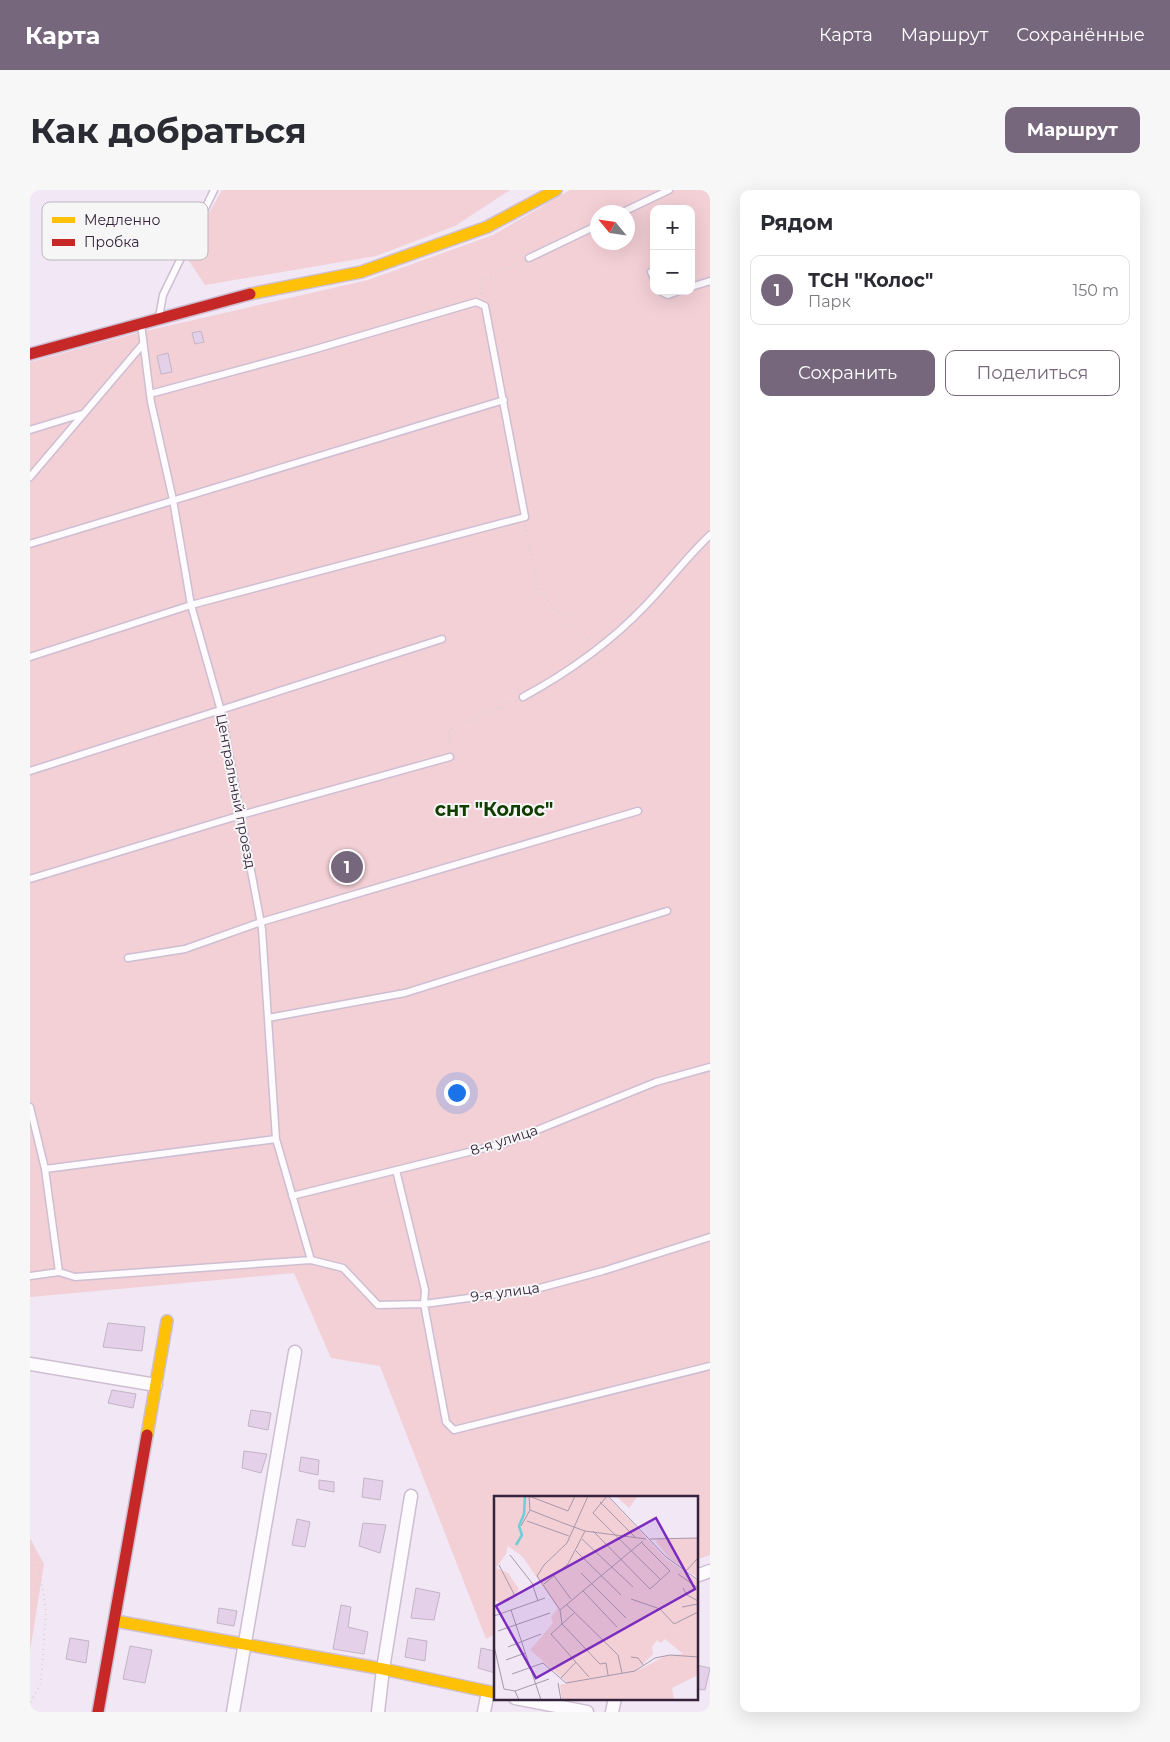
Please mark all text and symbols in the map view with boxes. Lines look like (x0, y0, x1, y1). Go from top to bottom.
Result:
text: Карта (25, 21, 100, 50)
text: Карта (819, 24, 873, 46)
text: Маршрут (901, 24, 988, 46)
text: Сохранённые (1016, 24, 1145, 46)
button: Маршрут (1005, 107, 1140, 153)
text: Как добраться (30, 109, 307, 152)
legend (42, 202, 208, 260)
north arrow (590, 205, 635, 250)
map controls (650, 205, 695, 295)
button: + (650, 205, 695, 250)
text: Рядом (760, 210, 833, 235)
text: Медленно (84, 211, 160, 229)
text: Пробка (84, 233, 139, 251)
button: − (650, 250, 695, 295)
text: ТСН "Колос" (808, 269, 933, 292)
text: 1 (774, 281, 780, 300)
text: 150 m (1072, 281, 1119, 300)
text: Парк (808, 292, 851, 311)
button: Сохранить (760, 350, 935, 396)
button: Поделиться (945, 350, 1120, 396)
street label: Центральный проезд (212, 712, 260, 870)
district label: снт "Колос" (435, 798, 553, 821)
pin: 1 (331, 848, 363, 886)
your location (444, 1080, 470, 1106)
street label: 8-я улица (468, 1121, 540, 1159)
street label: 9-я улица (469, 1278, 541, 1306)
inset map (494, 1496, 698, 1700)

